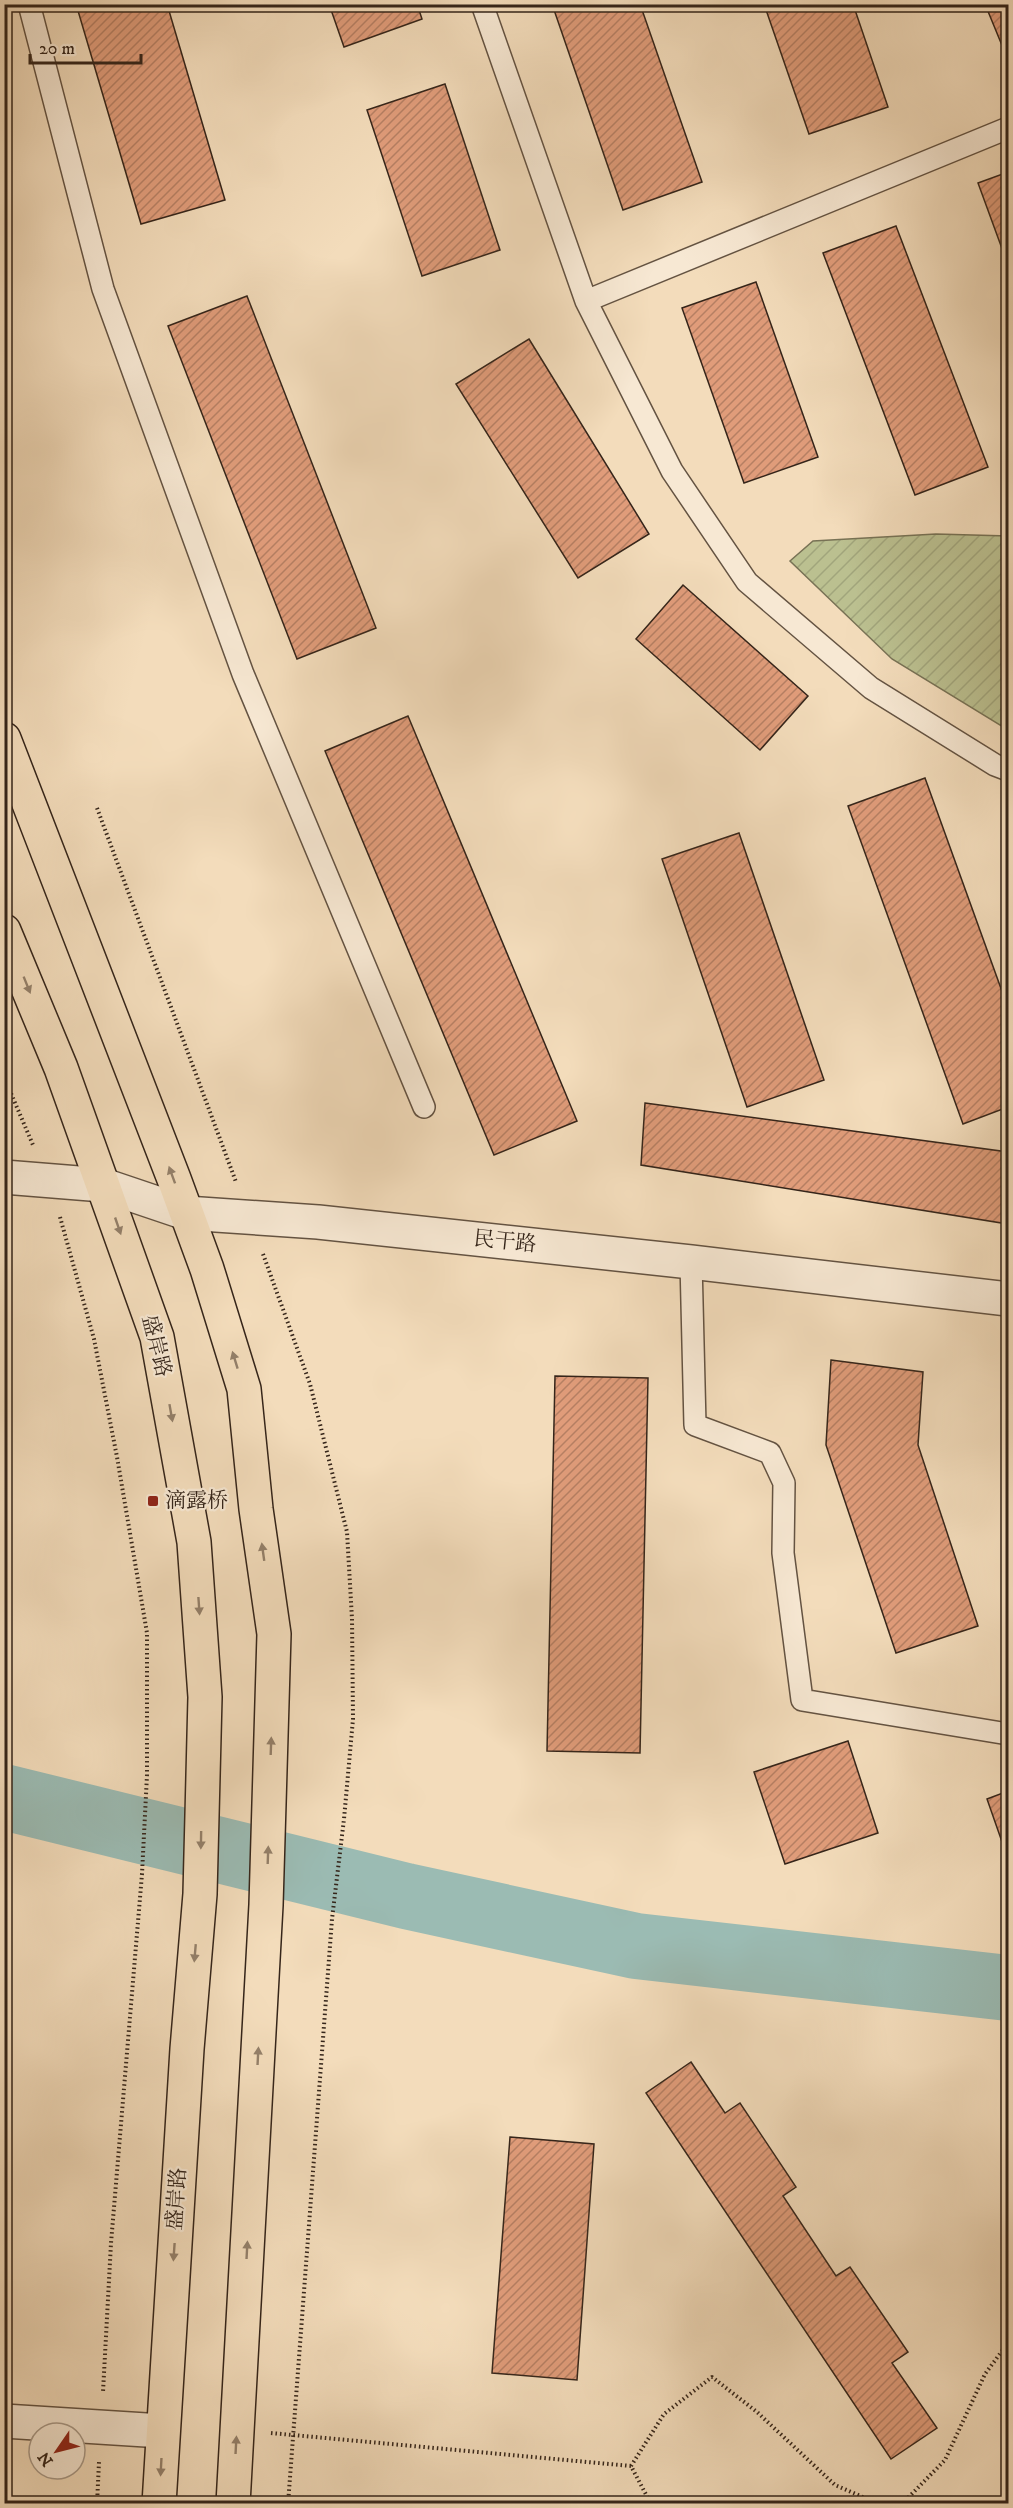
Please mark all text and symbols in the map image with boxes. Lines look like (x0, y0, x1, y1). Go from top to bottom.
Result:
scale bar (30, 27, 141, 65)
text: 20 m (39, 38, 75, 60)
one-way arrow (23, 976, 32, 994)
one-way arrow (167, 1166, 177, 1184)
one-way arrow (113, 1217, 123, 1235)
street label: 民干路 (472, 1226, 538, 1258)
street label: 盛岸路 (136, 1312, 176, 1380)
one-way arrow (230, 1351, 239, 1369)
one-way arrow (167, 1404, 176, 1423)
place label: 滴露桥 (165, 1488, 228, 1514)
marker: 滴露桥 (146, 1494, 160, 1508)
one-way arrow (258, 1542, 267, 1561)
one-way arrow (194, 1596, 203, 1615)
one-way arrow (267, 1737, 276, 1756)
one-way arrow (197, 1830, 206, 1849)
one-way arrow (263, 1846, 272, 1865)
one-way arrow (190, 1943, 200, 1962)
one-way arrow (253, 2046, 262, 2065)
street label: 盛岸路 (162, 2167, 192, 2231)
one-way arrow (242, 2241, 251, 2260)
one-way arrow (169, 2242, 179, 2261)
north arrow (27, 2421, 87, 2481)
one-way arrow (232, 2436, 241, 2455)
text: N (34, 2448, 57, 2470)
one-way arrow (156, 2458, 165, 2477)

